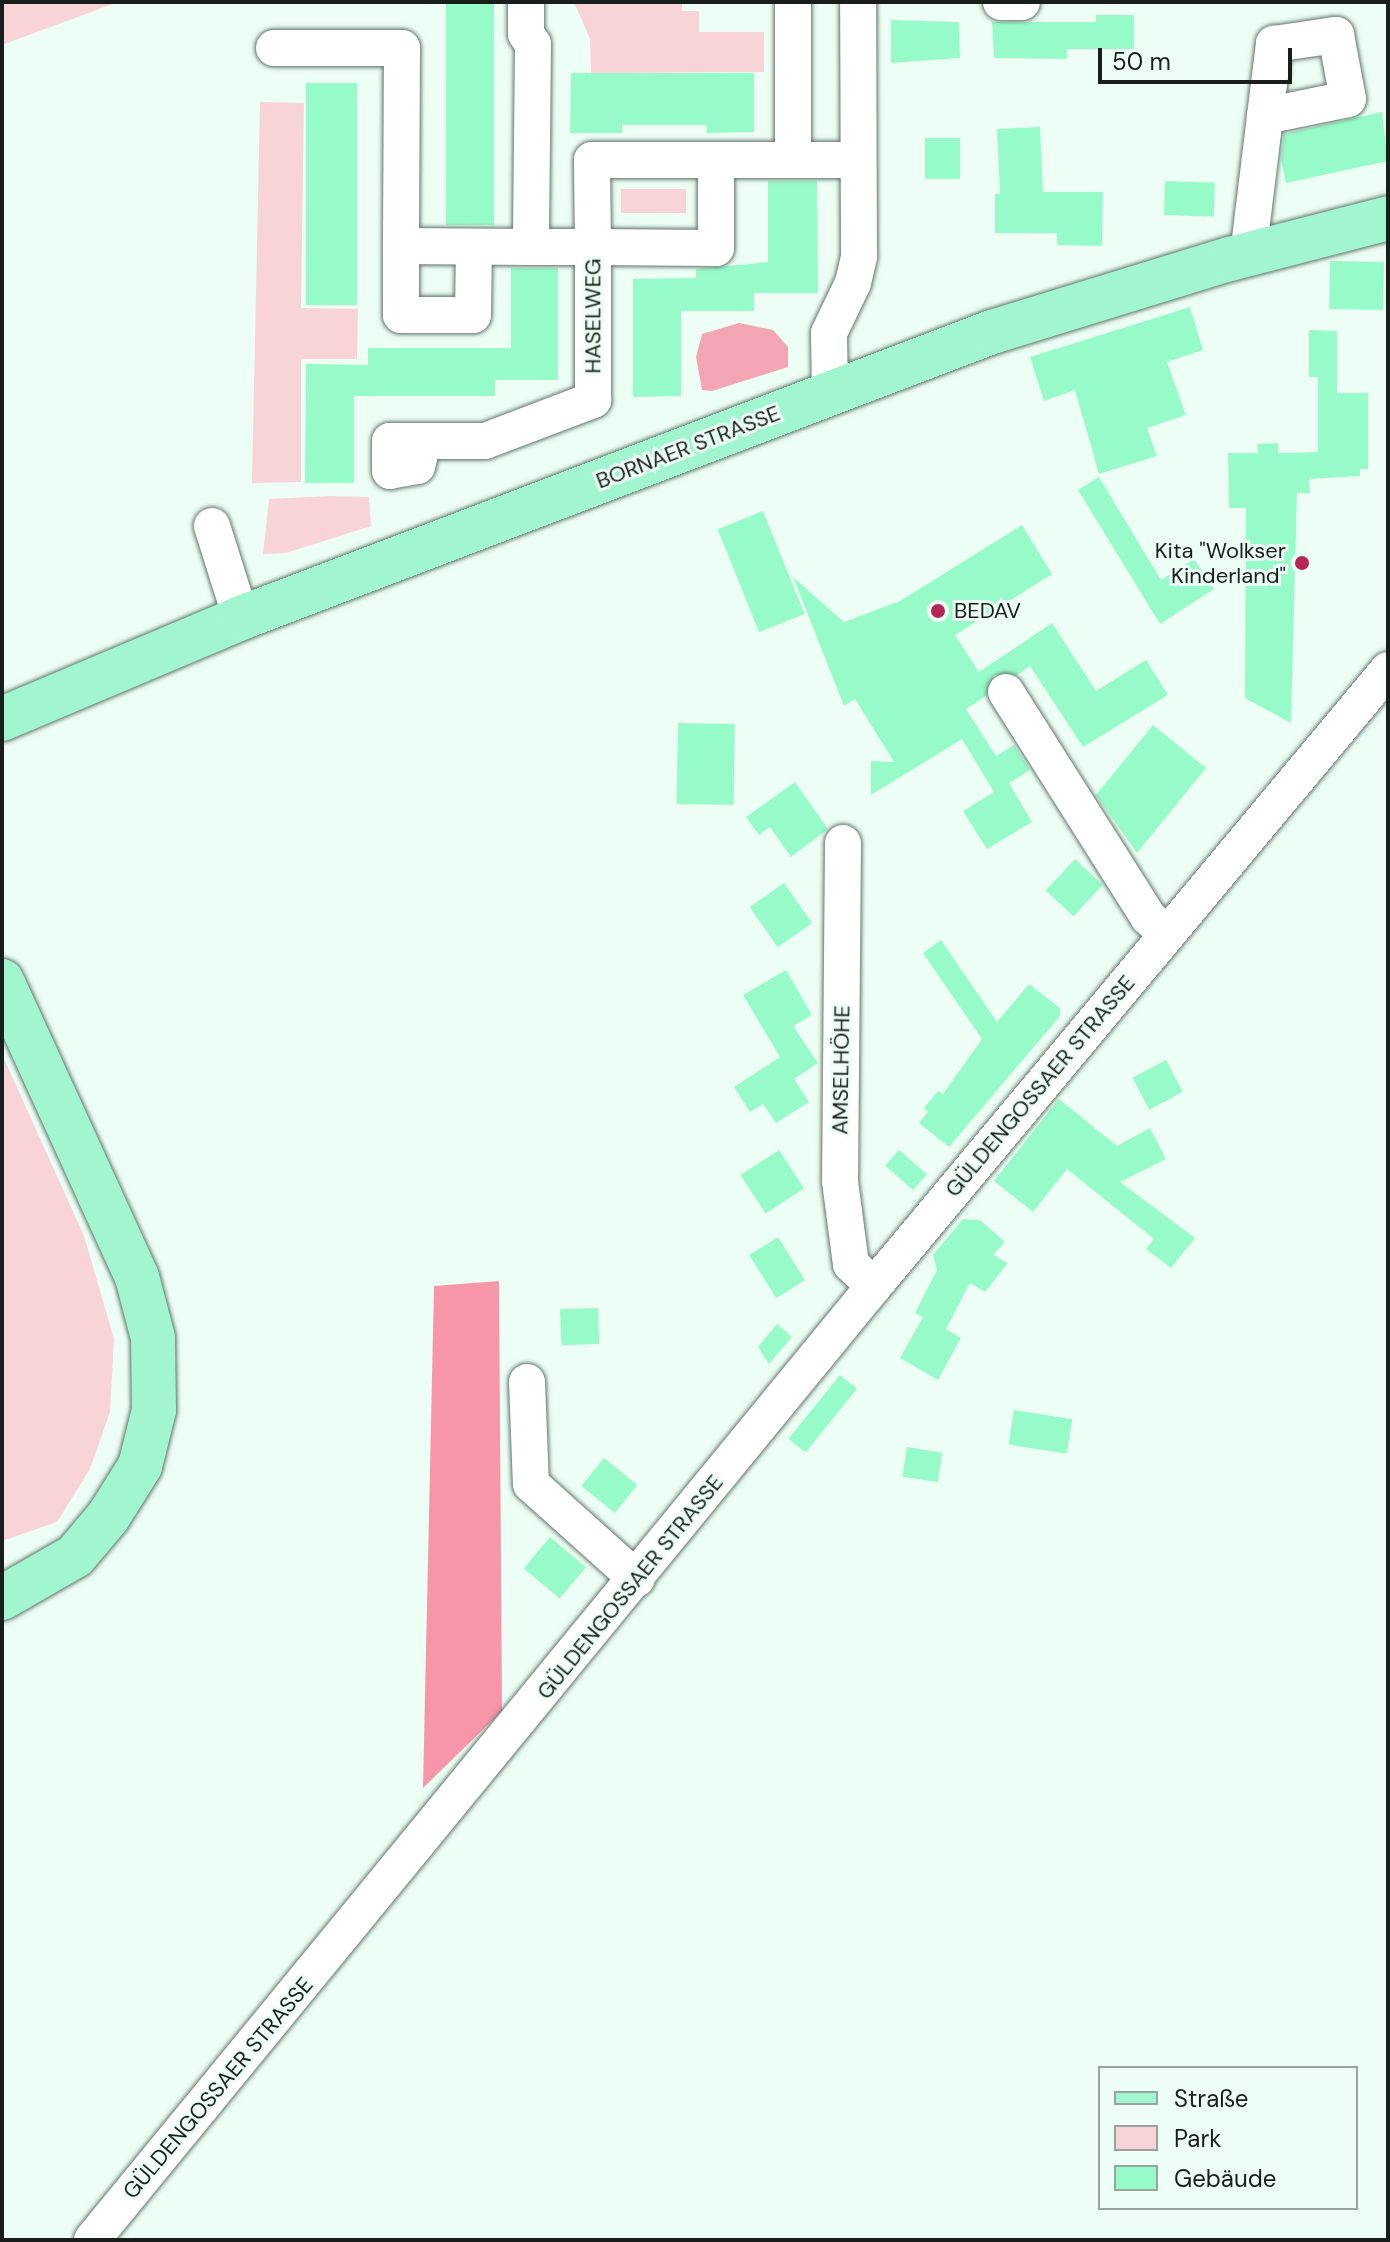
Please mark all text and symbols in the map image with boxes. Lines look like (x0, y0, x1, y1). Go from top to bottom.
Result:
scale bar (1102, 32, 1296, 82)
text: 50 m (1112, 46, 1171, 77)
street label: HASELWEG (580, 258, 606, 374)
street label: BORNAER STRASSE (592, 400, 784, 494)
place label: Kita "Wolkser Kinderland" (1155, 537, 1286, 588)
marker: Kita "Wolkser Kinderland" (1293, 554, 1311, 572)
place label: BEDAV (954, 598, 1021, 624)
marker: BEDAV (929, 602, 947, 620)
street label: GÜLDENGOSSAER STRASSE (940, 970, 1140, 1202)
street label: AMSELHÖHE (827, 1005, 855, 1135)
street label: GÜLDENGOSSAER STRASSE (531, 1470, 729, 1704)
street label: GÜLDENGOSSAER STRASSE (118, 1972, 318, 2204)
legend (1098, 2066, 1358, 2210)
text: Straße (1174, 2083, 1248, 2114)
text: Park (1174, 2123, 1221, 2154)
text: Gebäude (1174, 2163, 1276, 2194)

